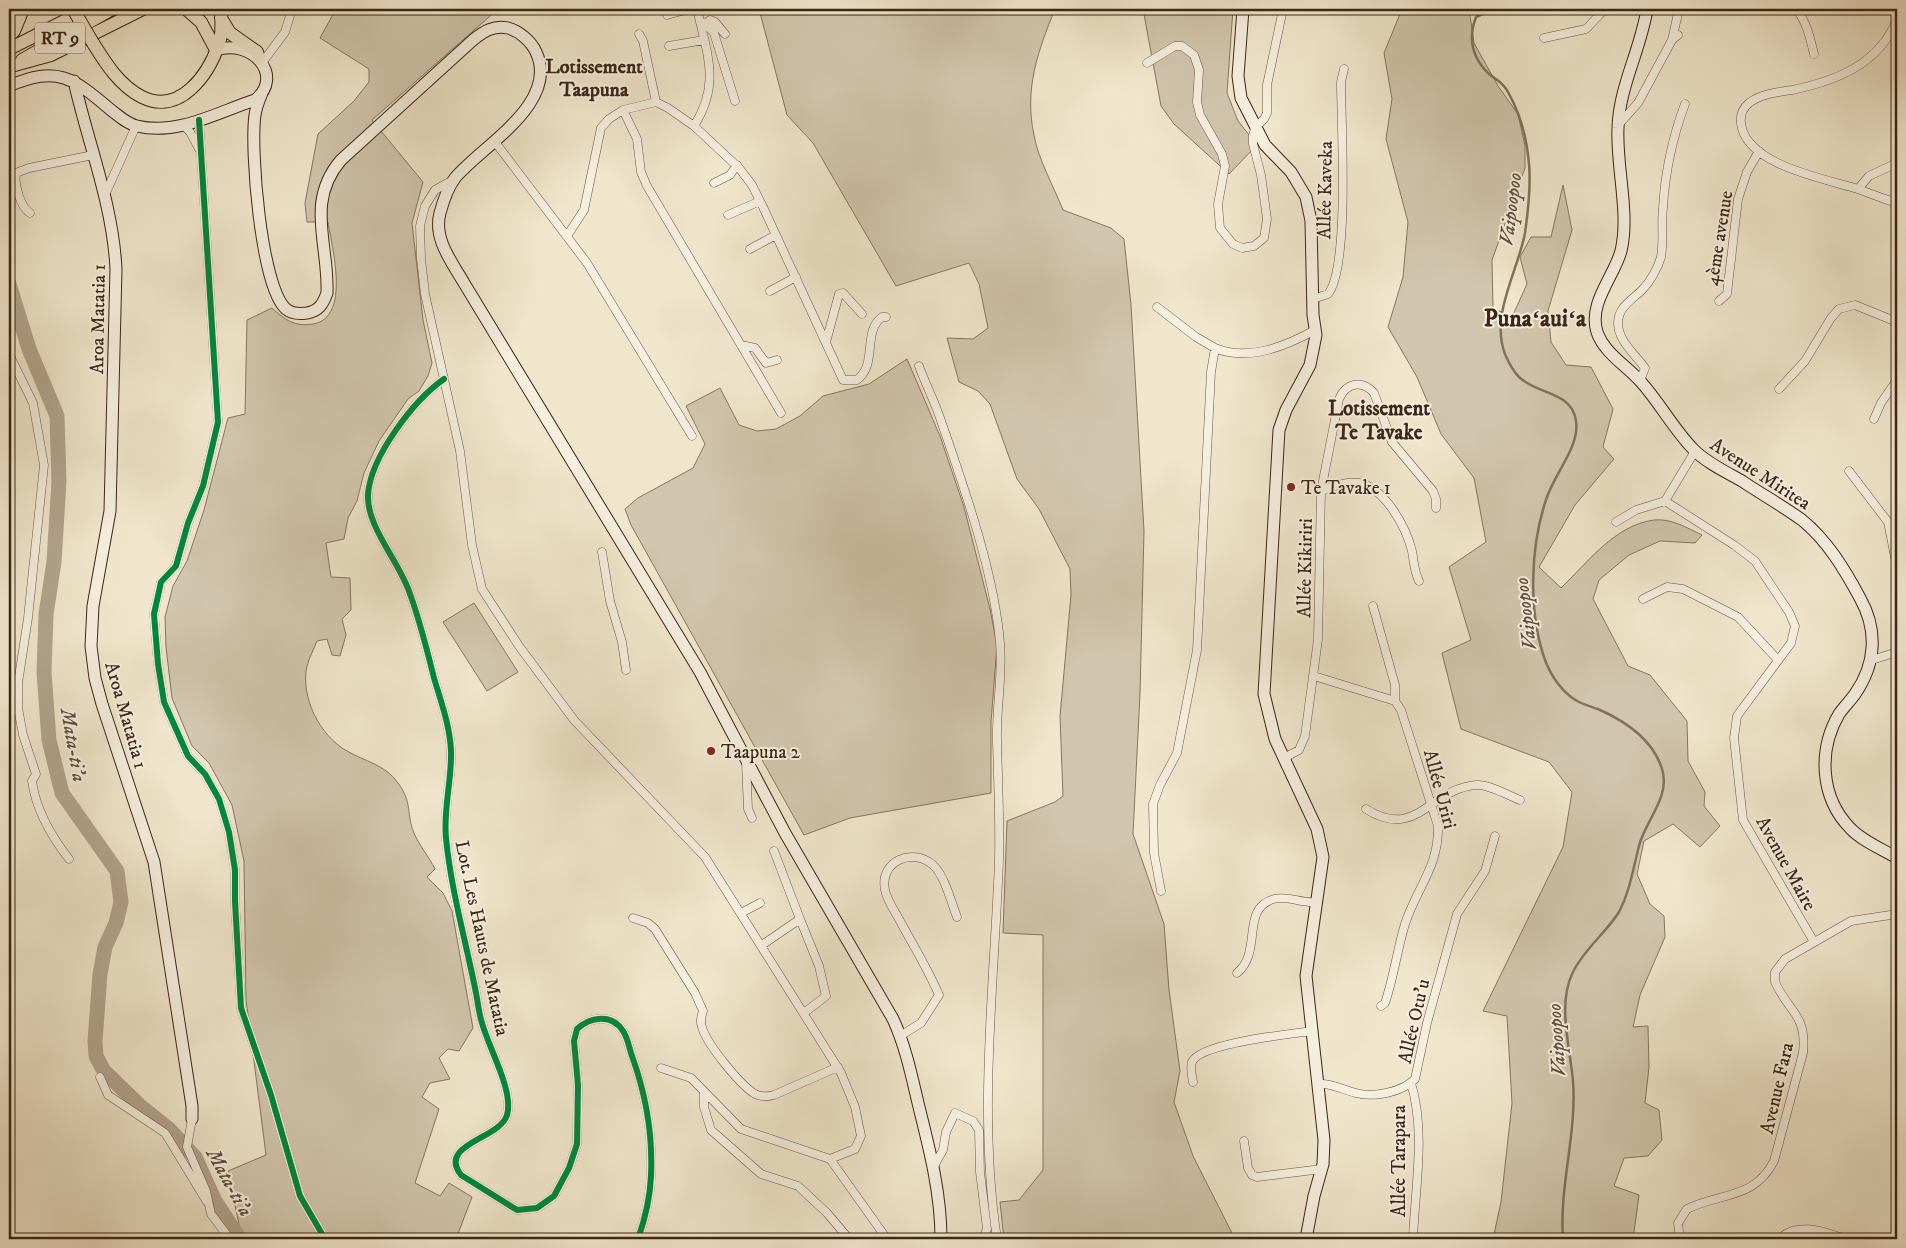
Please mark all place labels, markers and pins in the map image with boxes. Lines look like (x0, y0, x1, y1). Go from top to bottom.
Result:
place label: Te Tavake 1 (1301, 477, 1391, 500)
marker: Te Tavake 1 (1285, 481, 1297, 493)
place label: Taapuna 2 (721, 741, 801, 764)
marker: Taapuna 2 (705, 745, 717, 757)

